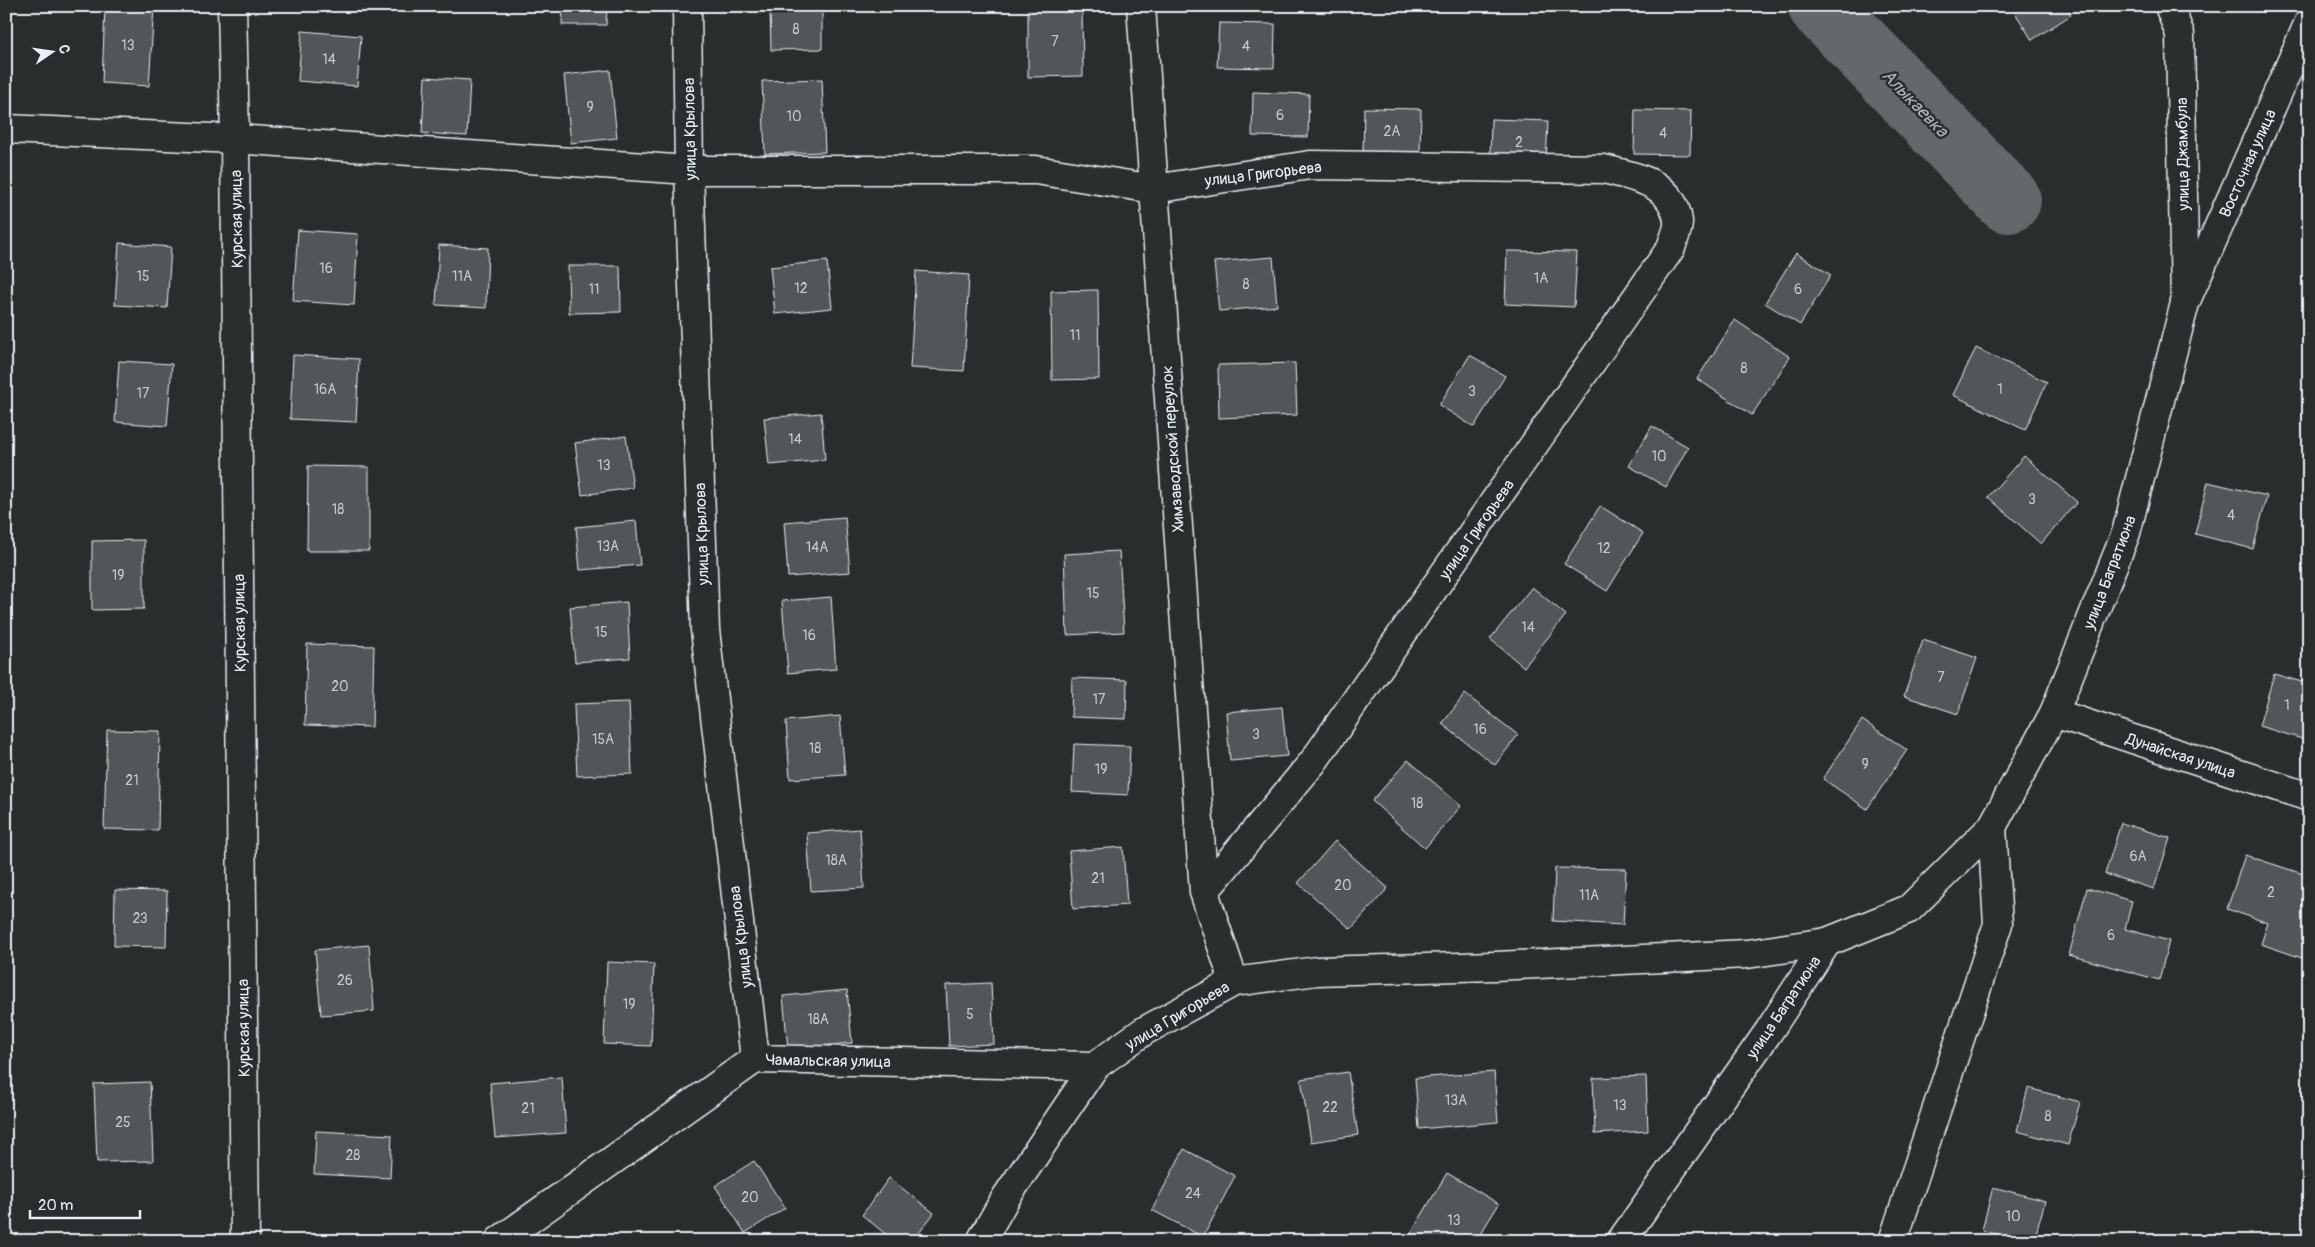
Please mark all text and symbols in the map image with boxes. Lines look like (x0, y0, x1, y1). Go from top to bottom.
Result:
house number: 8 (792, 21, 800, 38)
north arrow (28, 28, 78, 78)
house number: 7 (1051, 33, 1059, 50)
house number: 13 (121, 37, 135, 54)
house number: 4 (1242, 38, 1250, 55)
text: С (55, 43, 74, 56)
house number: 14 (322, 51, 336, 68)
water label: Алыкаевка (1877, 65, 1954, 143)
street label: улица Крылова (679, 77, 701, 181)
street label: улица Джамбула (2172, 97, 2194, 212)
house number: 9 (586, 99, 594, 116)
street label: Восточная улица (2215, 106, 2281, 221)
house number: 6 (1276, 107, 1284, 124)
house number: 10 (786, 108, 802, 125)
house number: 2А (1384, 123, 1400, 140)
house number: 4 (1659, 125, 1667, 142)
house number: 2 (1515, 134, 1523, 151)
street label: улица Григорьева (1202, 157, 1323, 191)
street label: Курская улица (226, 170, 248, 268)
house number: 16 (319, 260, 333, 277)
house number: 15 (136, 268, 150, 285)
house number: 11А (452, 268, 472, 285)
house number: 1А (1534, 270, 1548, 287)
house number: 8 (1242, 276, 1250, 293)
house number: 12 (794, 280, 808, 297)
house number: 11 (589, 281, 599, 298)
house number: 6 (1794, 281, 1802, 298)
house number: 11 (1070, 327, 1080, 344)
house number: 8 (1740, 360, 1748, 377)
street label: Химзаводской переулок (1157, 365, 1189, 533)
house number: 16А (314, 381, 336, 398)
house number: 1 (1997, 381, 2003, 398)
house number: 3 (1468, 383, 1476, 400)
house number: 17 (137, 385, 150, 402)
house number: 14 (788, 431, 802, 448)
house number: 10 (1651, 448, 1667, 465)
house number: 13 (597, 457, 611, 474)
street label: улица Григорьева (1434, 476, 1519, 584)
street label: улица Крылова (690, 482, 714, 587)
house number: 3 (2028, 491, 2036, 508)
house number: 18 (332, 501, 344, 518)
house number: 4 (2227, 507, 2235, 524)
street label: улица Багратиона (2079, 513, 2141, 633)
house number: 13А (597, 538, 619, 555)
house number: 14А (806, 539, 828, 556)
house number: 12 (1597, 540, 1611, 557)
house number: 19 (112, 567, 124, 584)
street label: Курская улица (229, 574, 251, 672)
house number: 15 (1086, 585, 1100, 602)
house number: 14 (1521, 619, 1535, 636)
house number: 15 (594, 624, 608, 641)
house number: 16 (802, 627, 816, 644)
house number: 7 (1937, 669, 1945, 686)
house number: 20 (331, 678, 349, 695)
house number: 17 (1093, 691, 1106, 708)
house number: 1 (2284, 697, 2290, 714)
house number: 16 (1473, 721, 1487, 738)
house number: 3 (1252, 726, 1260, 743)
street label: Дунайская улица (2122, 728, 2238, 783)
house number: 15А (592, 731, 614, 748)
house number: 18 (809, 740, 821, 757)
house number: 9 (1861, 756, 1869, 773)
house number: 19 (1095, 761, 1107, 778)
house number: 21 (125, 772, 139, 789)
house number: 18 (1411, 795, 1423, 812)
house number: 6А (2129, 848, 2147, 865)
house number: 18А (825, 852, 847, 869)
house number: 21 (1091, 870, 1105, 887)
house number: 20 (1334, 877, 1352, 894)
house number: 2 (2267, 884, 2275, 901)
street label: улица Крылова (725, 885, 757, 990)
house number: 11А (1579, 887, 1599, 904)
house number: 23 (132, 910, 148, 927)
house number: 6 (2107, 927, 2115, 944)
street label: улица Багратиона (1741, 952, 1826, 1064)
house number: 26 (337, 972, 353, 989)
street label: улица Григорьева (1121, 977, 1233, 1055)
street label: Курская улица (233, 979, 255, 1077)
house number: 19 (623, 996, 635, 1013)
house number: 5 (966, 1006, 974, 1023)
house number: 18А (807, 1011, 829, 1028)
street label: Чамальская улица (765, 1050, 891, 1072)
house number: 13А (1445, 1092, 1467, 1109)
house number: 13 (1613, 1097, 1627, 1114)
house number: 22 (1322, 1099, 1338, 1116)
house number: 21 (521, 1100, 535, 1117)
house number: 8 (2044, 1108, 2052, 1125)
house number: 25 (115, 1114, 131, 1131)
house number: 28 (346, 1147, 360, 1164)
house number: 24 (1185, 1185, 1201, 1202)
scale bar (30, 1187, 140, 1219)
house number: 20 (741, 1189, 759, 1206)
text: 20 m (38, 1196, 73, 1215)
house number: 10 (2005, 1208, 2021, 1225)
house number: 13 (1447, 1212, 1461, 1229)

